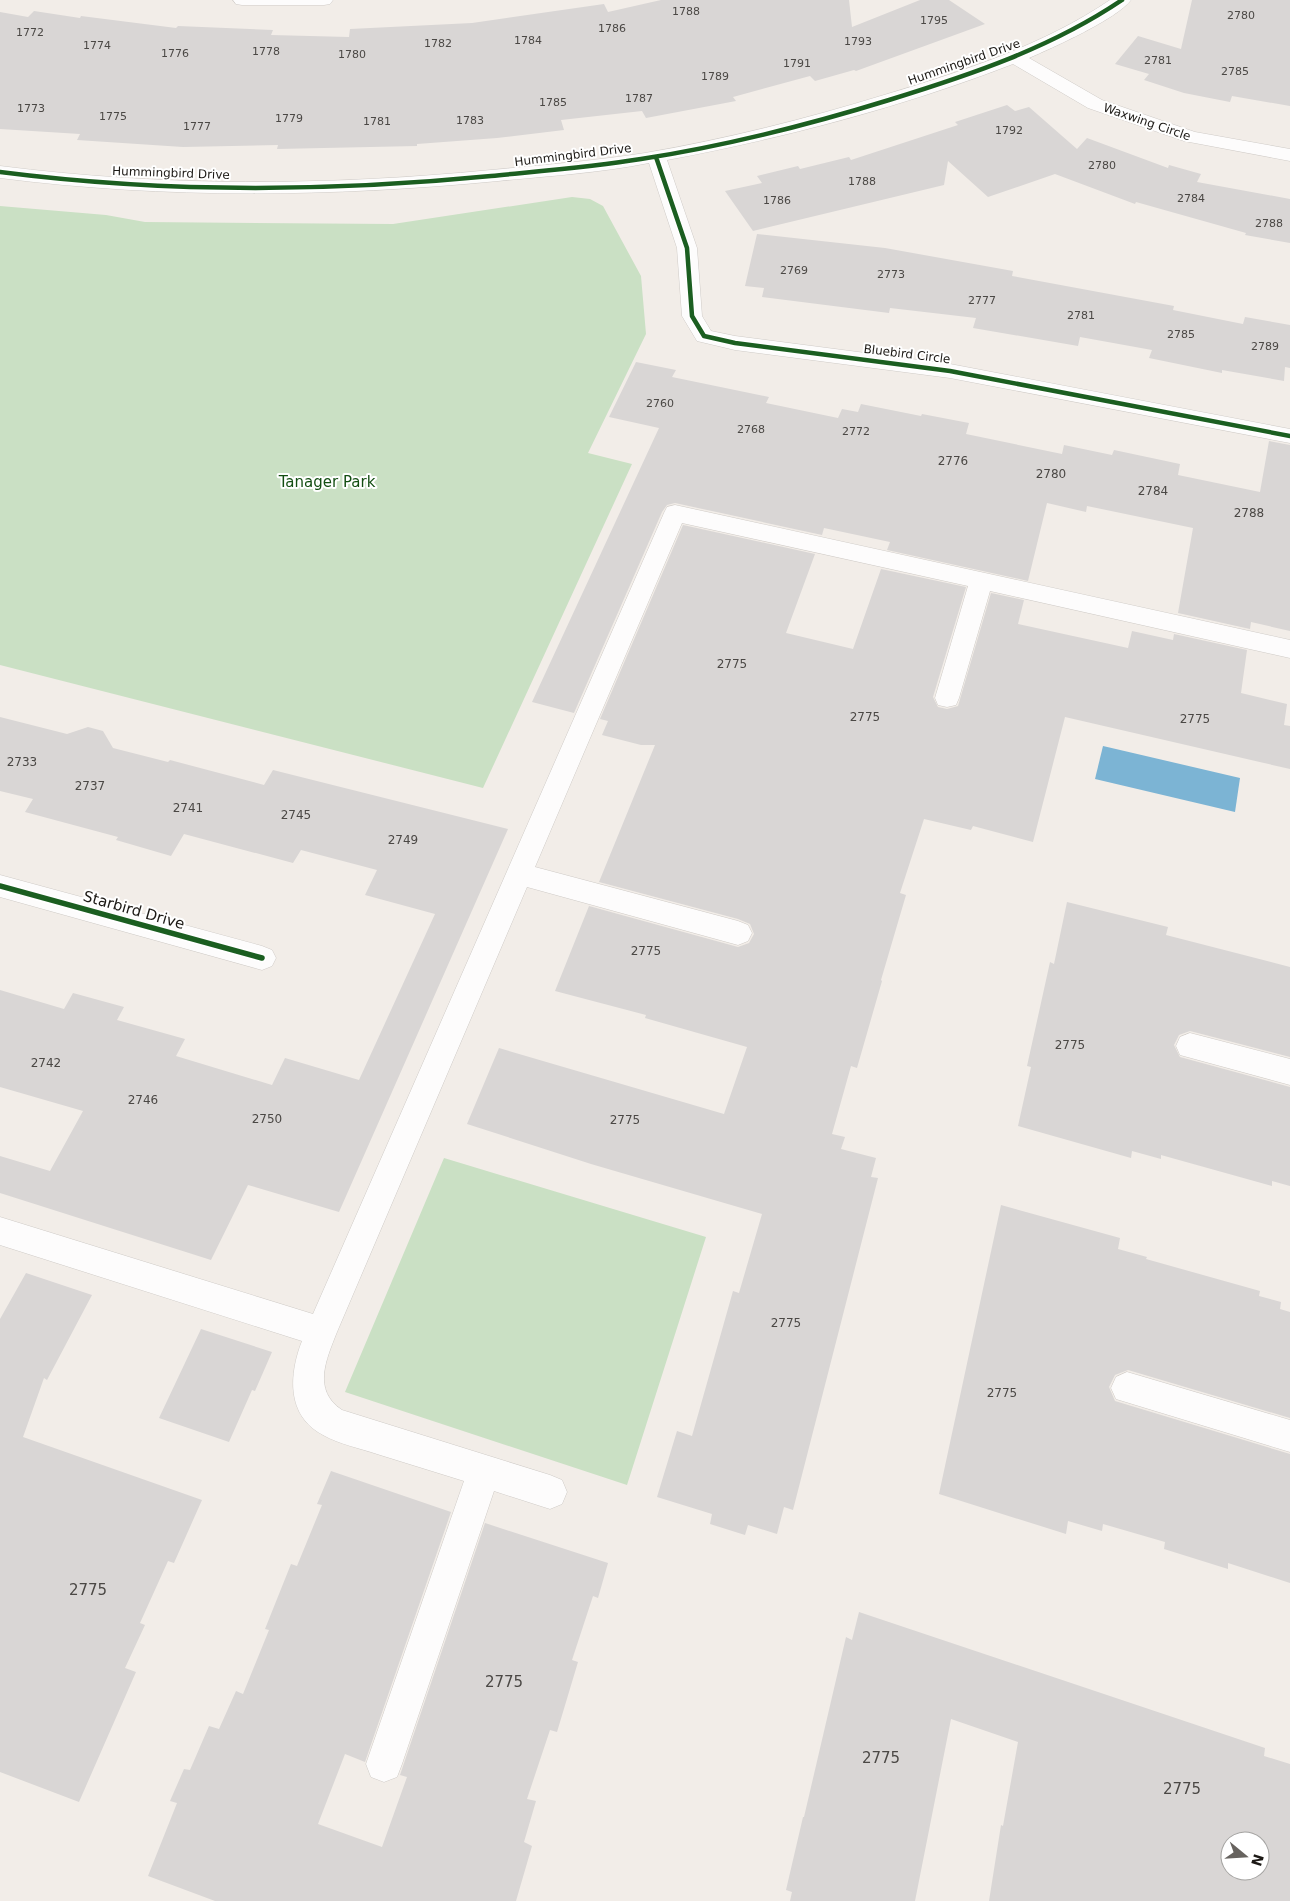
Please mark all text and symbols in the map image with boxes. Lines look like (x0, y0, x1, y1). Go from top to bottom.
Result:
house number: 1788 (672, 5, 700, 18)
house number: 2780 (1227, 9, 1255, 22)
house number: 1795 (920, 14, 948, 27)
house number: 1786 (598, 22, 626, 35)
house number: 1772 (16, 26, 44, 39)
house number: 1784 (514, 34, 542, 47)
house number: 1793 (844, 35, 872, 48)
street label: Hummingbird Drive (906, 36, 1022, 88)
house number: 1782 (424, 37, 452, 50)
house number: 1774 (83, 39, 111, 52)
house number: 1778 (252, 45, 280, 58)
house number: 1776 (161, 47, 189, 60)
house number: 1780 (338, 48, 366, 61)
house number: 2781 (1144, 54, 1172, 67)
house number: 1791 (783, 57, 811, 70)
house number: 2785 (1221, 65, 1249, 78)
house number: 1789 (701, 70, 729, 83)
house number: 1787 (625, 92, 653, 105)
house number: 1785 (539, 96, 567, 109)
street label: Waxwing Circle (1101, 100, 1193, 144)
house number: 1773 (17, 102, 45, 115)
house number: 1775 (99, 110, 127, 123)
house number: 1779 (275, 112, 303, 125)
house number: 1783 (456, 114, 484, 127)
house number: 1781 (363, 115, 391, 128)
house number: 1777 (183, 120, 211, 133)
house number: 1792 (995, 124, 1023, 137)
street label: Hummingbird Drive (514, 141, 632, 169)
house number: 2780 (1088, 159, 1116, 172)
street label: Hummingbird Drive (112, 164, 230, 182)
house number: 1788 (848, 175, 876, 188)
house number: 2784 (1177, 192, 1205, 205)
house number: 1786 (763, 194, 791, 207)
house number: 2788 (1255, 217, 1283, 230)
house number: 2769 (780, 264, 808, 277)
house number: 2773 (877, 268, 905, 281)
house number: 2777 (968, 294, 996, 307)
house number: 2781 (1067, 309, 1095, 322)
house number: 2785 (1167, 328, 1195, 341)
house number: 2789 (1251, 340, 1279, 353)
street label: Bluebird Circle (863, 342, 951, 366)
house number: 2760 (646, 397, 674, 410)
house number: 2768 (737, 423, 765, 436)
house number: 2772 (842, 425, 870, 438)
house number: 2776 (938, 454, 968, 468)
house number: 2780 (1036, 467, 1066, 481)
park label: Tanager Park (278, 473, 376, 491)
house number: 2784 (1138, 484, 1168, 498)
house number: 2788 (1234, 506, 1264, 520)
house number: 2775 (717, 657, 747, 671)
house number: 2775 (850, 710, 880, 724)
house number: 2775 (1180, 712, 1210, 726)
house number: 2733 (7, 755, 37, 769)
house number: 2737 (75, 779, 105, 793)
house number: 2741 (173, 801, 203, 815)
house number: 2745 (281, 808, 311, 822)
house number: 2749 (388, 833, 418, 847)
street label: Starbird Drive (81, 887, 187, 933)
house number: 2775 (631, 944, 661, 958)
house number: 2775 (1055, 1038, 1085, 1052)
house number: 2742 (31, 1056, 61, 1070)
house number: 2746 (128, 1093, 158, 1107)
house number: 2750 (252, 1112, 282, 1126)
house number: 2775 (610, 1113, 640, 1127)
house number: 2775 (771, 1316, 801, 1330)
house number: 2775 (987, 1386, 1017, 1400)
house number: 2775 (69, 1581, 107, 1599)
house number: 2775 (485, 1673, 523, 1691)
house number: 2775 (862, 1749, 900, 1767)
house number: 2775 (1163, 1780, 1201, 1798)
north arrow (1220, 1831, 1270, 1881)
text: N (1248, 1852, 1267, 1868)

